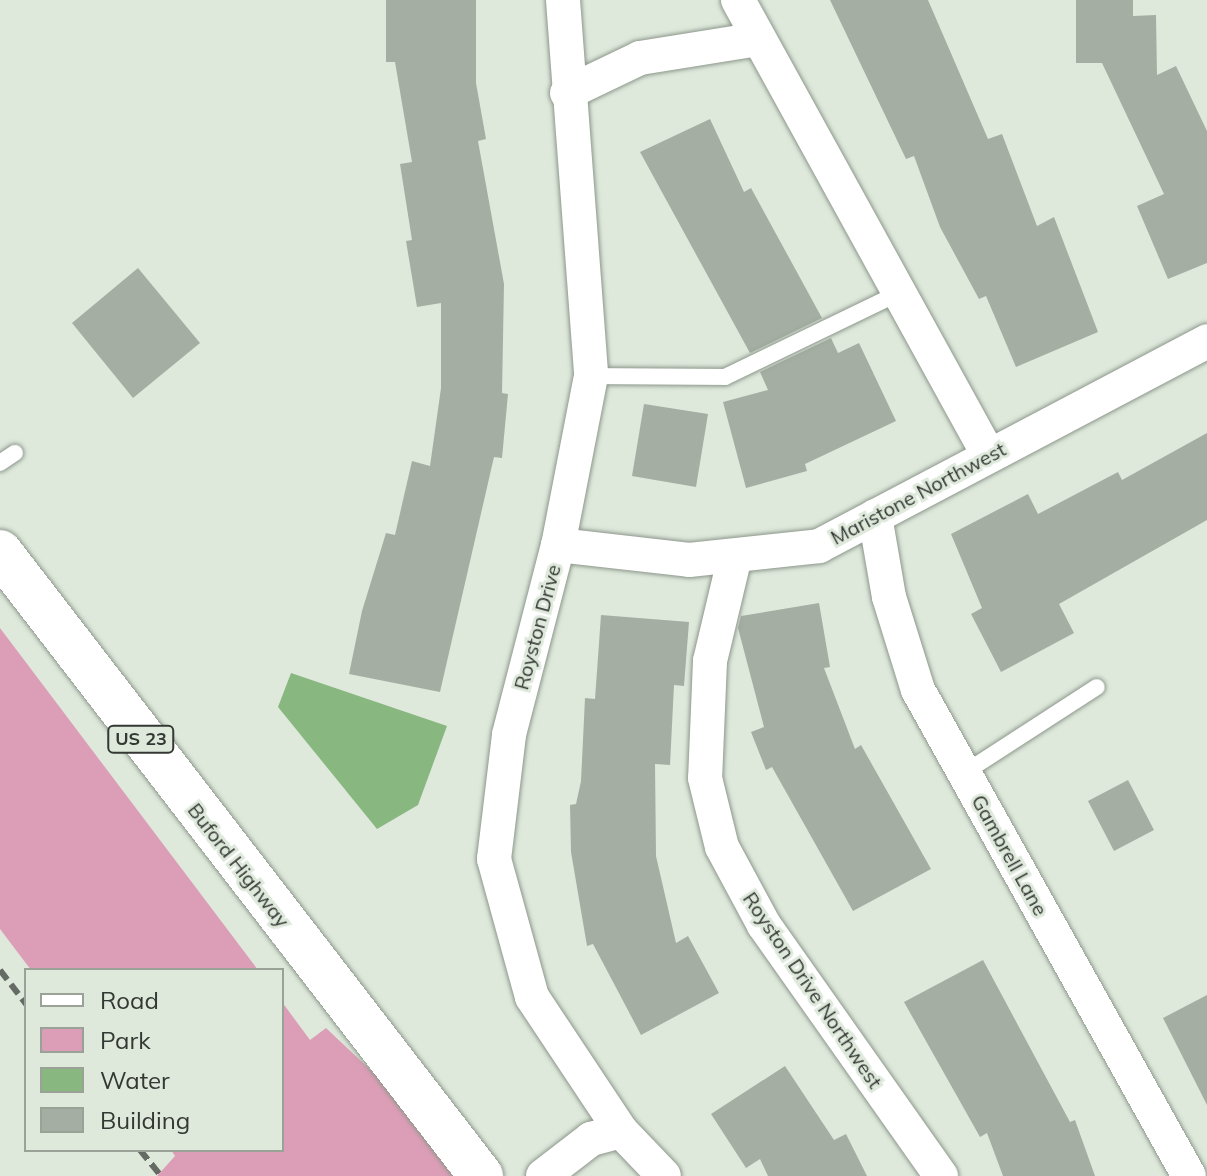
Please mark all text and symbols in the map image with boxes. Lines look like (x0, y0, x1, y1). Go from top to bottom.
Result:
street label: Maristone Northwest (826, 437, 1010, 549)
street label: Royston Drive (509, 562, 565, 692)
road number: US 23 (107, 725, 175, 753)
street label: Gambrell Lane (967, 790, 1053, 920)
street label: Buford Highway (183, 798, 295, 932)
street label: Royston Drive Northwest (738, 887, 888, 1093)
legend (24, 968, 284, 1152)
text: Road (100, 985, 159, 1015)
text: Park (100, 1025, 151, 1055)
text: Water (100, 1065, 170, 1095)
text: Building (100, 1105, 190, 1135)

